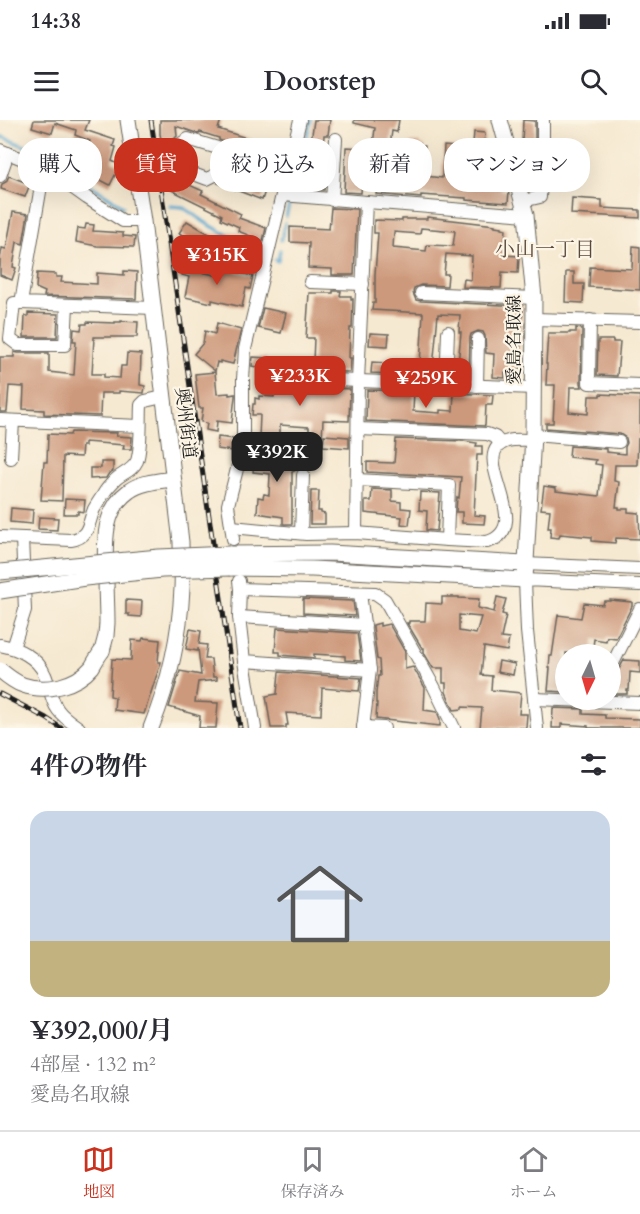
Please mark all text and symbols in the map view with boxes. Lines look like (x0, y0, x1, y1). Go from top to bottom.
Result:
text: 14:38 (30, 6, 81, 36)
text: Doorstep (264, 63, 376, 100)
icon: menu (30, 65, 63, 98)
icon: search (577, 65, 610, 98)
chip: 購入 (18, 138, 102, 192)
chip: 賃貸 (114, 138, 198, 192)
chip: 絞り込み (210, 138, 336, 192)
chip: 新着 (348, 138, 432, 192)
chip: マンション (444, 138, 590, 192)
pin: ¥315K (175, 235, 259, 286)
district label: 小山一丁目 (495, 236, 595, 263)
text: ¥315K (186, 241, 248, 268)
street label: 愛島名取線 (502, 295, 527, 385)
pin: ¥233K (258, 356, 342, 407)
pin: ¥259K (384, 358, 468, 409)
text: ¥233K (269, 362, 331, 389)
text: ¥259K (395, 364, 457, 391)
street label: 奥州街道 (169, 386, 202, 460)
pin: ¥392K (235, 432, 319, 483)
text: ¥392K (246, 438, 308, 465)
north arrow (555, 644, 621, 710)
map controls (555, 644, 621, 710)
icon: filters (577, 748, 610, 781)
text: 4件の物件 (30, 749, 147, 784)
icon: home (266, 850, 374, 958)
text: ¥392,000/月 (30, 1013, 173, 1048)
text: 4部屋 · 132 m² (30, 1051, 156, 1078)
text: 愛島名取線 (30, 1081, 130, 1108)
tab: 地図 (82, 1143, 115, 1203)
tab: 保存済み (280, 1143, 344, 1203)
tab: ホーム (509, 1143, 557, 1203)

